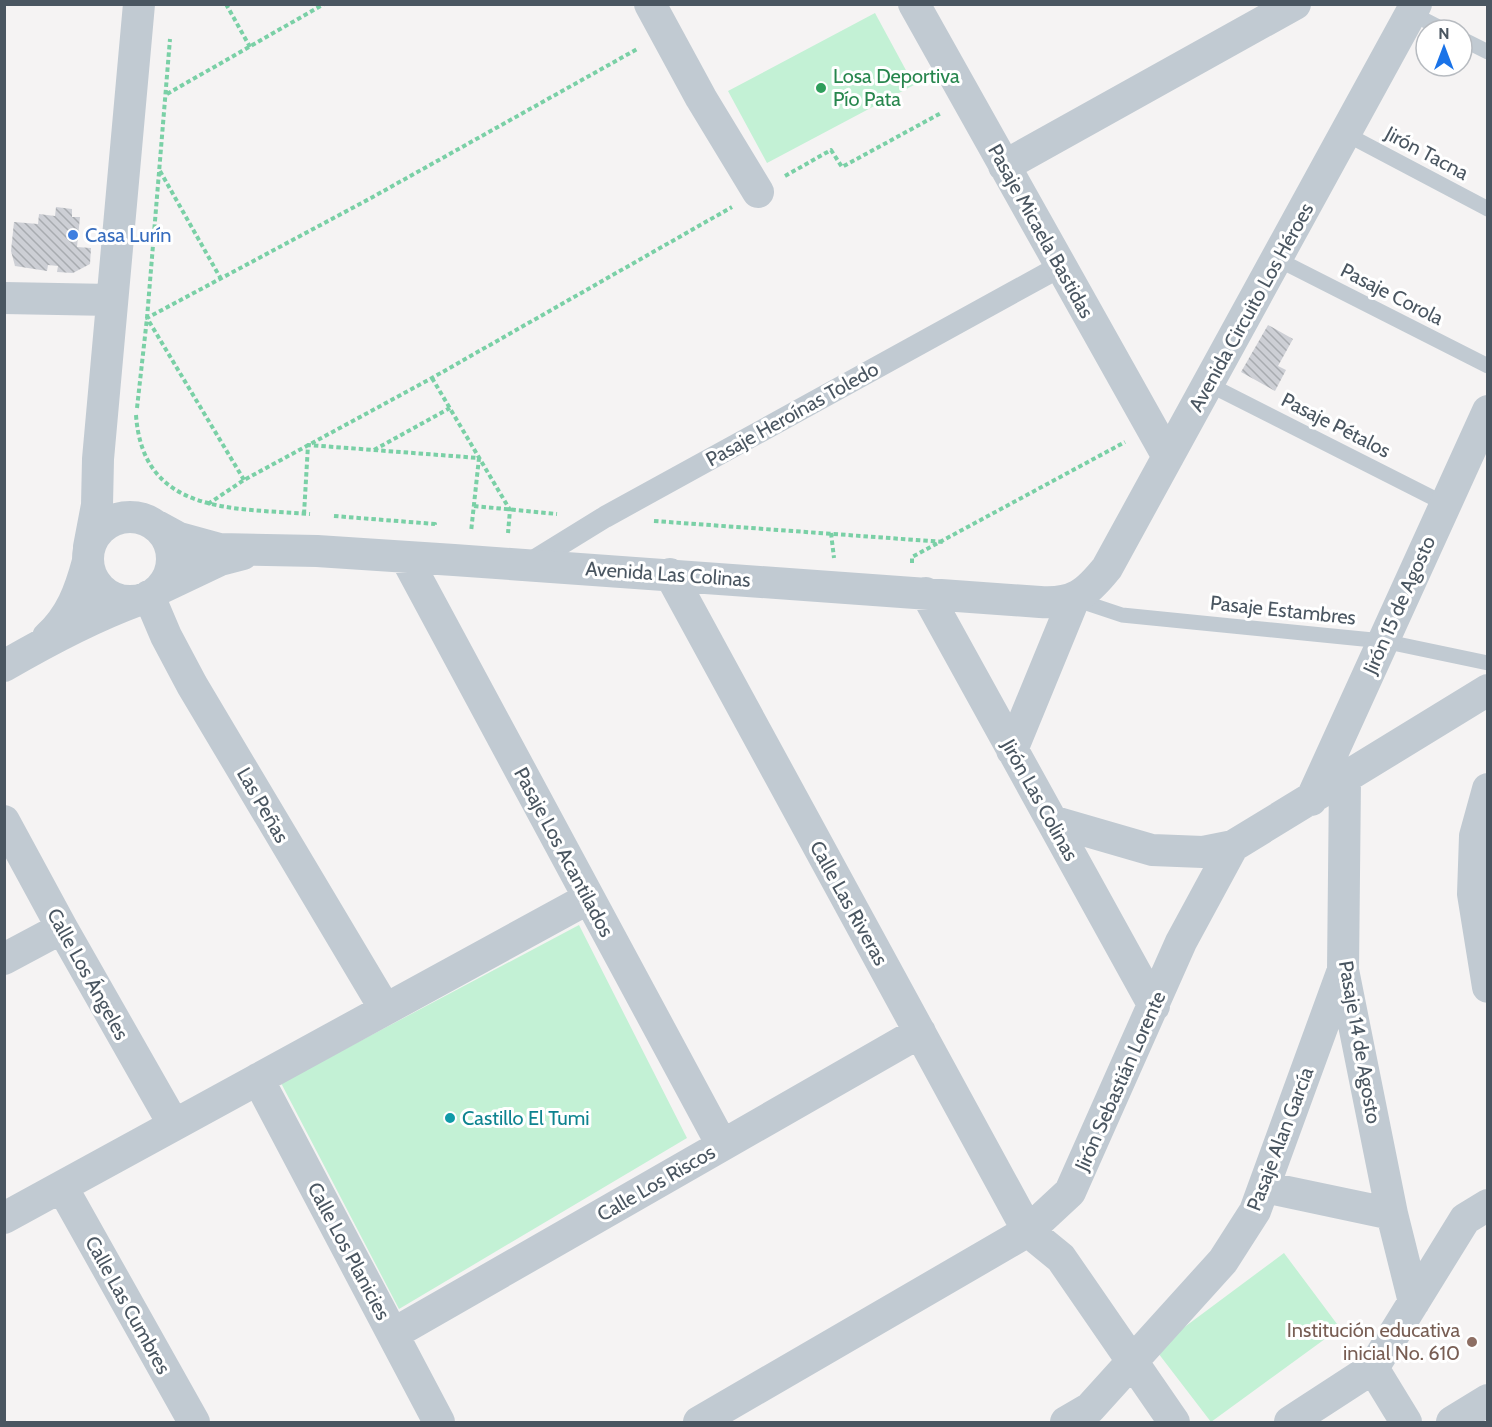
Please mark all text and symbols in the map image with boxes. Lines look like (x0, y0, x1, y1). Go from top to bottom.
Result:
north arrow (1414, 18, 1474, 78)
text: N (1438, 24, 1450, 43)
place label: Losa Deportiva Pío Pata (833, 64, 960, 111)
marker: Losa Deportiva Pío Pata (814, 81, 828, 95)
street label: Jirón Tacna (1380, 121, 1473, 185)
street label: Pasaje Micaela Bastidas (983, 140, 1099, 322)
street label: Avenida Circuito Los Héroes (1184, 199, 1318, 415)
place label: Casa Lurín (85, 223, 171, 247)
marker: Casa Lurín (66, 228, 80, 242)
street label: Pasaje Corola (1337, 258, 1448, 330)
street label: Pasaje Heroínas Toledo (702, 357, 882, 471)
street label: Pasaje Pétalos (1277, 387, 1395, 463)
street label: Jirón 15 de Agosto (1357, 532, 1440, 679)
street label: Avenida Las Colinas (585, 556, 751, 592)
street label: Pasaje Estambres (1209, 590, 1357, 630)
street label: Jirón Las Colinas (996, 734, 1083, 865)
street label: Las Peñas (232, 763, 294, 847)
street label: Pasaje Los Acantilados (509, 763, 619, 941)
street label: Calle Las Riveras (805, 837, 893, 969)
street label: Calle Los Ángeles (42, 904, 134, 1044)
street label: Pasaje 14 de Agosto (1334, 959, 1386, 1125)
street label: Jirón Sebastián Lorente (1069, 987, 1170, 1175)
street label: Pasaje Alan García (1242, 1063, 1319, 1214)
place label: Castillo El Tumi (462, 1106, 590, 1130)
marker: Castillo El Tumi (443, 1111, 457, 1125)
street label: Calle Los Riscos (593, 1140, 719, 1226)
street label: Calle Los Planicies (303, 1178, 395, 1324)
street label: Calle Las Cumbres (80, 1232, 176, 1378)
place label: Institución educativa inicial No. 610 (1287, 1318, 1460, 1365)
marker: Institución educativa inicial No. 610 (1465, 1335, 1479, 1349)

